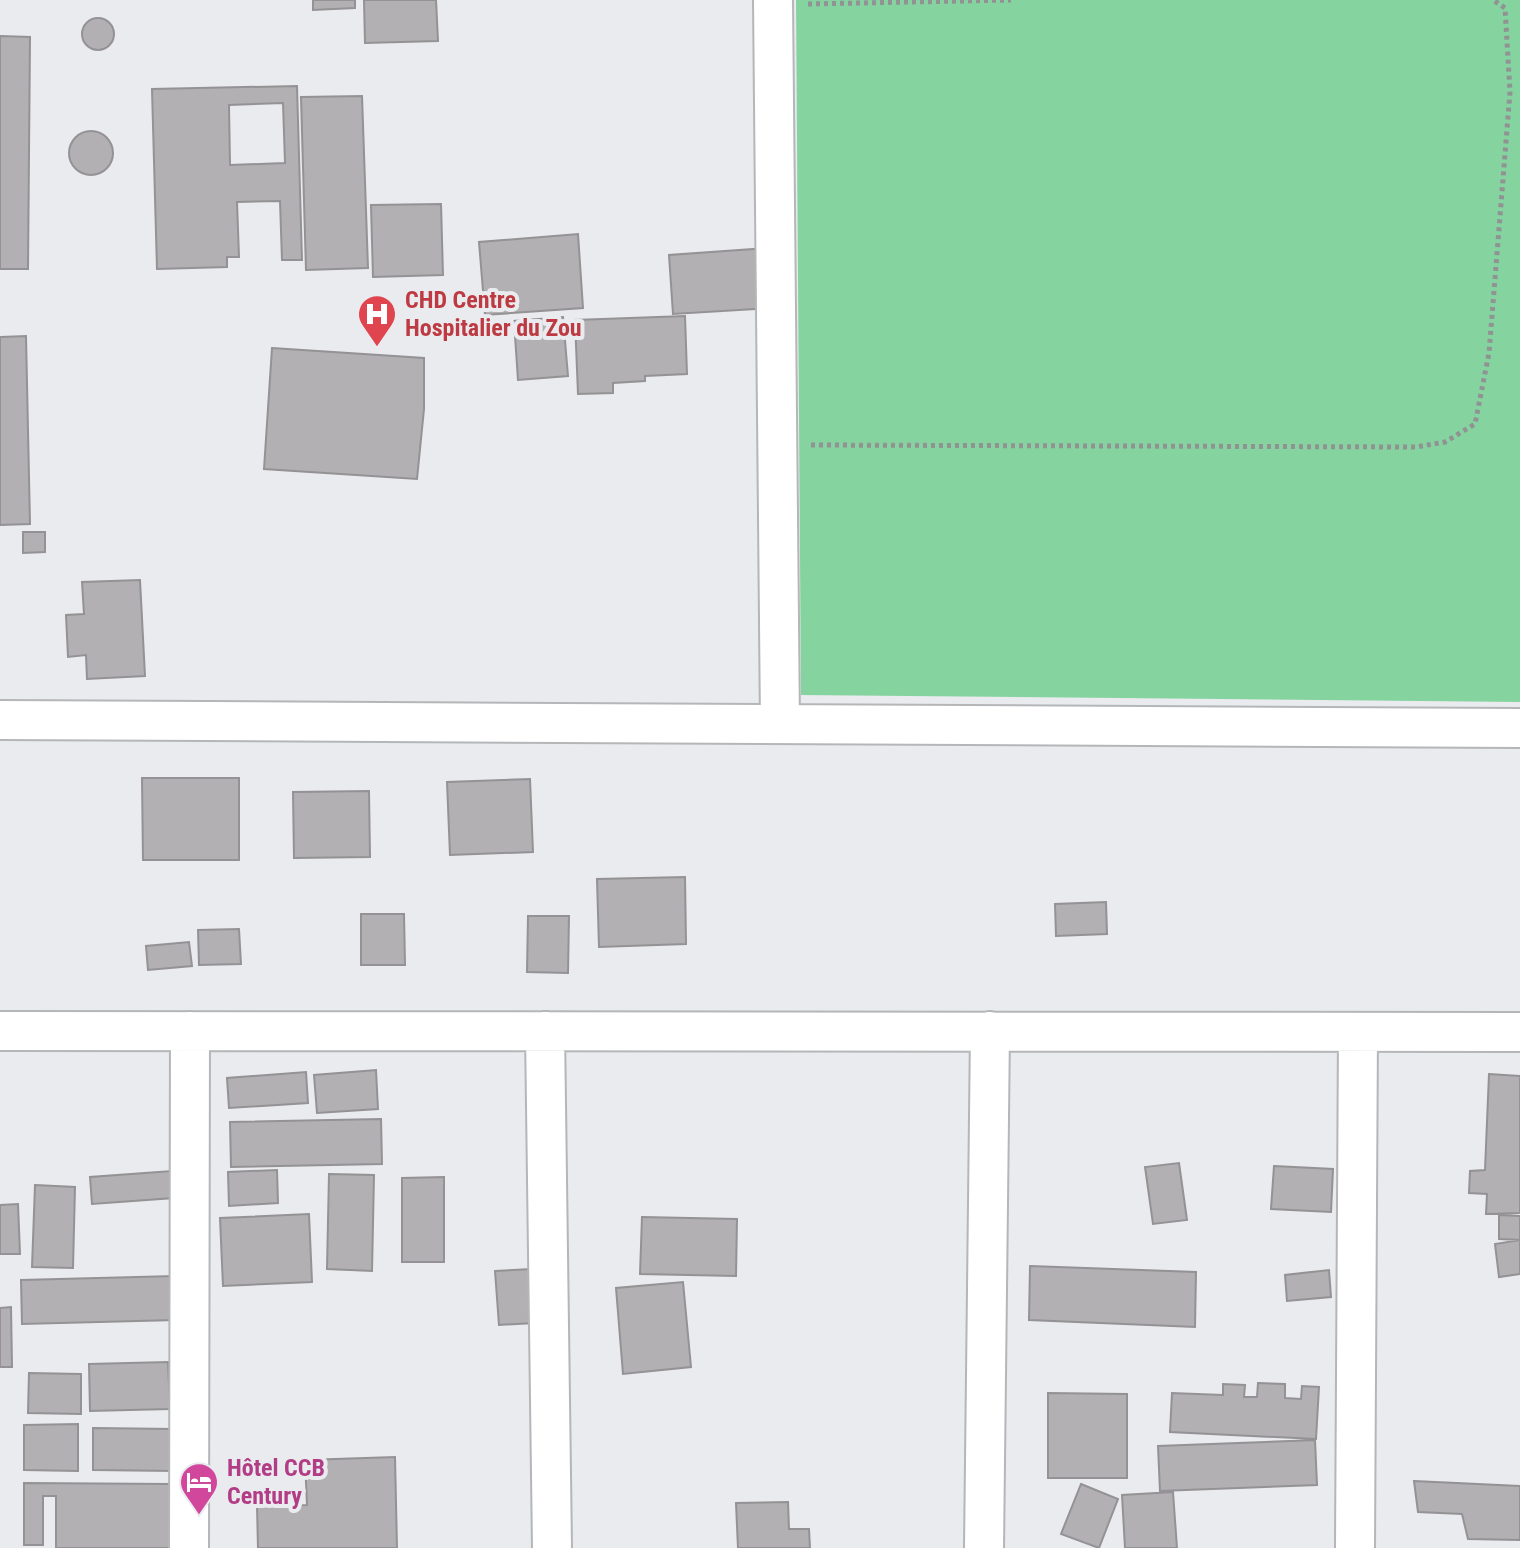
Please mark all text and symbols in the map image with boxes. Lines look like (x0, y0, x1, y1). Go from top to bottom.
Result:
place label: CHD Centre Hospitalier du Zou (405, 286, 582, 342)
hospital icon: CHD Centre Hospitalier du Zou (356, 293, 398, 348)
place label: Hôtel CCB Century (227, 1454, 325, 1510)
hotel icon: Hôtel CCB Century (178, 1461, 220, 1516)

